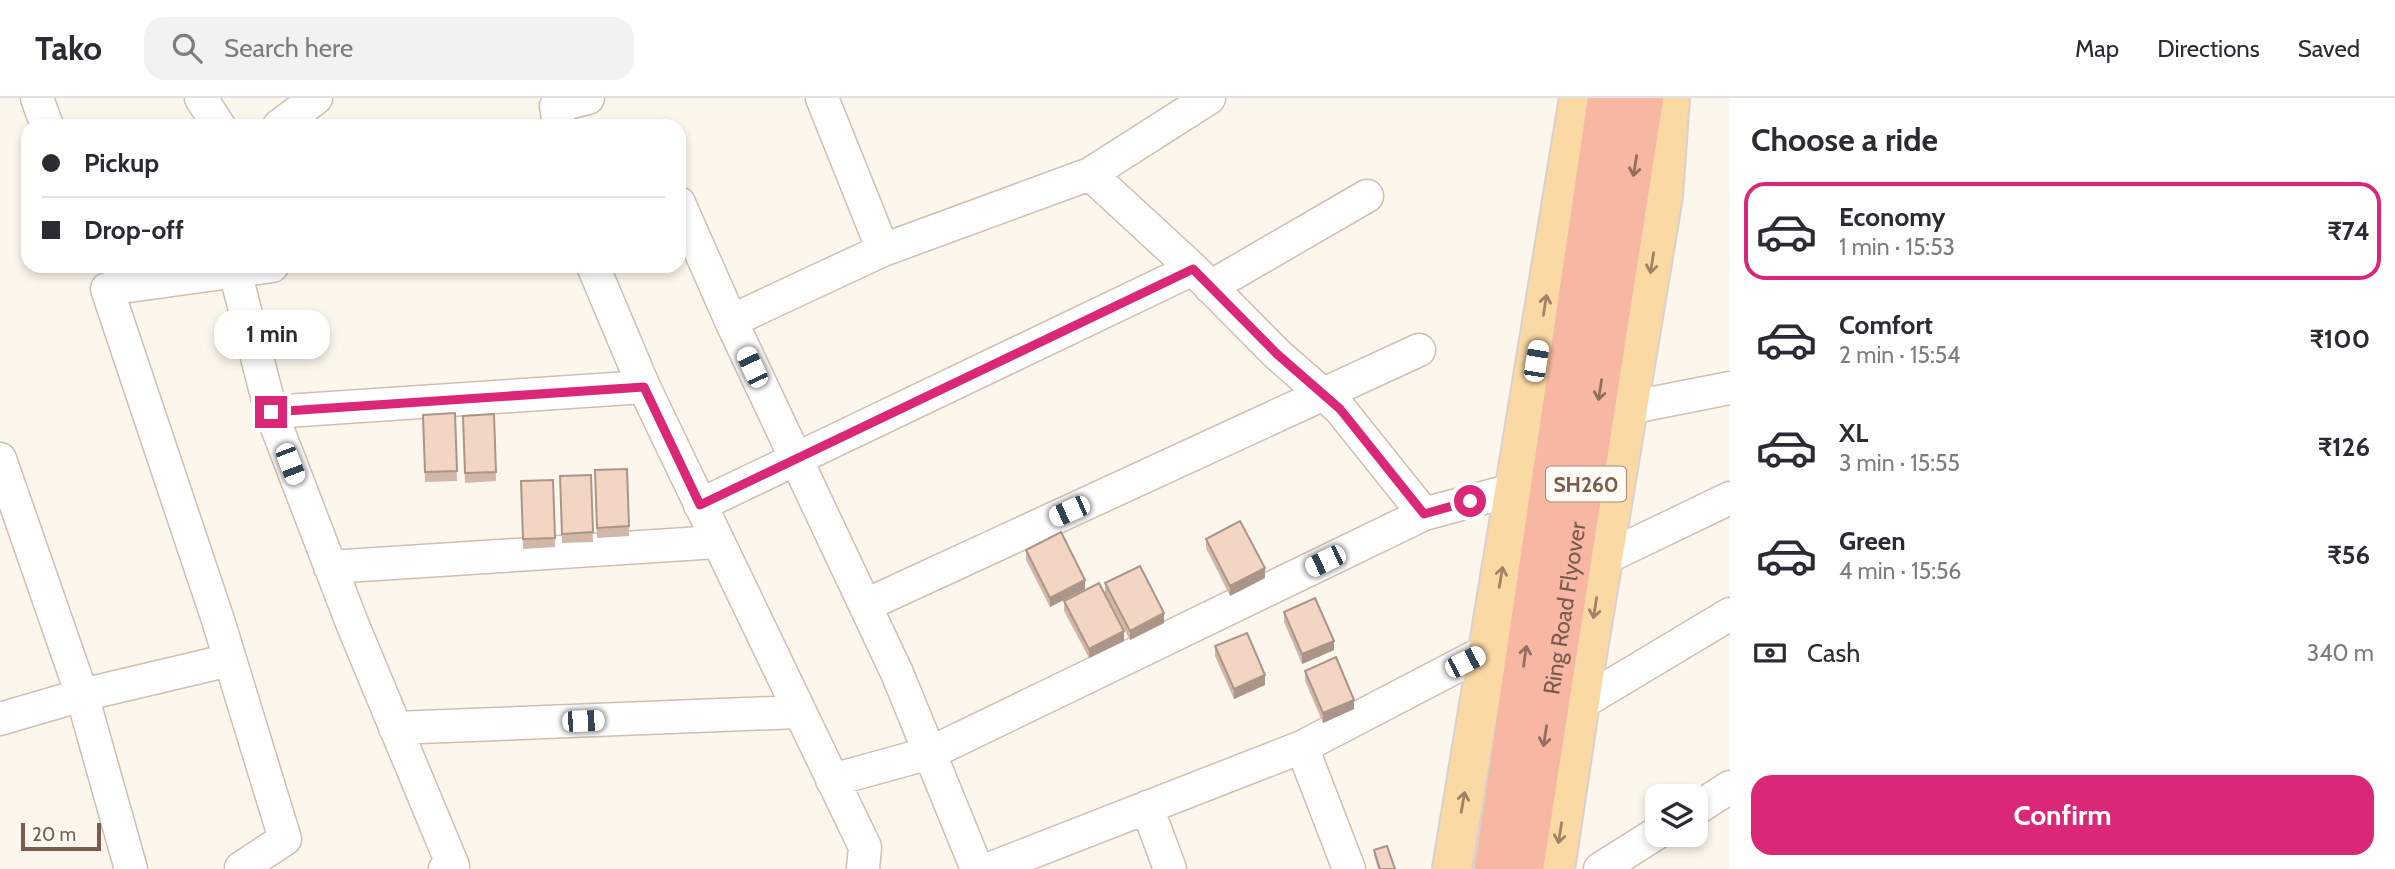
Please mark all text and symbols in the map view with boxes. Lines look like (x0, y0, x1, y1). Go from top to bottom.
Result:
search box (144, 17, 634, 80)
text: Tako (35, 28, 102, 68)
icon: search (168, 29, 206, 67)
text: Search here (224, 32, 353, 64)
text: Map (2075, 34, 2119, 63)
text: Directions (2157, 34, 2260, 63)
text: Saved (2298, 34, 2360, 63)
text: Choose a ride (1751, 120, 1938, 159)
text: Pickup (84, 147, 159, 179)
one-way arrow (1628, 154, 1641, 176)
icon: car (1755, 200, 1818, 263)
text: Economy (1839, 201, 1945, 233)
text: Drop-off (84, 214, 184, 246)
text: ₹74 (2327, 215, 2370, 247)
text: 1 min · 15:53 (1839, 233, 1955, 261)
one-way arrow (1645, 251, 1658, 274)
one-way arrow (1539, 294, 1552, 316)
icon: car (1755, 308, 1818, 371)
text: Comfort (1839, 309, 1933, 341)
callout: 1 min (213, 310, 329, 360)
text: 1 min (246, 320, 298, 348)
text: ₹100 (2310, 323, 2370, 355)
car (1523, 339, 1550, 383)
text: 2 min · 15:54 (1839, 341, 1960, 369)
car (734, 344, 771, 390)
one-way arrow (1593, 379, 1606, 401)
route end (255, 396, 287, 428)
icon: car (1755, 416, 1818, 479)
text: XL (1839, 417, 1868, 449)
text: ₹126 (2318, 431, 2370, 463)
car (273, 441, 308, 487)
text: 3 min · 15:55 (1839, 449, 1960, 477)
road number: SH260 (1546, 466, 1626, 502)
route start (1454, 485, 1486, 517)
car (1046, 493, 1093, 529)
street label: Ring Road Flyover (1537, 519, 1592, 697)
icon: car (1755, 524, 1818, 587)
text: Green (1839, 525, 1906, 557)
text: ₹56 (2327, 539, 2370, 571)
car (1302, 542, 1349, 580)
text: 4 min · 15:56 (1839, 557, 1961, 585)
one-way arrow (1495, 566, 1508, 589)
one-way arrow (1588, 597, 1601, 619)
icon: cash (1751, 634, 1789, 672)
text: Cash (1807, 637, 1860, 669)
text: 340 m (2307, 639, 2374, 667)
car (1442, 643, 1489, 681)
one-way arrow (1519, 645, 1532, 668)
car (562, 710, 605, 732)
one-way arrow (1539, 724, 1552, 747)
button: Confirm (1751, 775, 2374, 855)
map controls (1645, 784, 1708, 847)
button: layers (1645, 784, 1708, 847)
one-way arrow (1457, 791, 1470, 814)
scale bar (21, 820, 102, 852)
one-way arrow (1554, 821, 1567, 844)
text: 20 m (32, 823, 76, 846)

